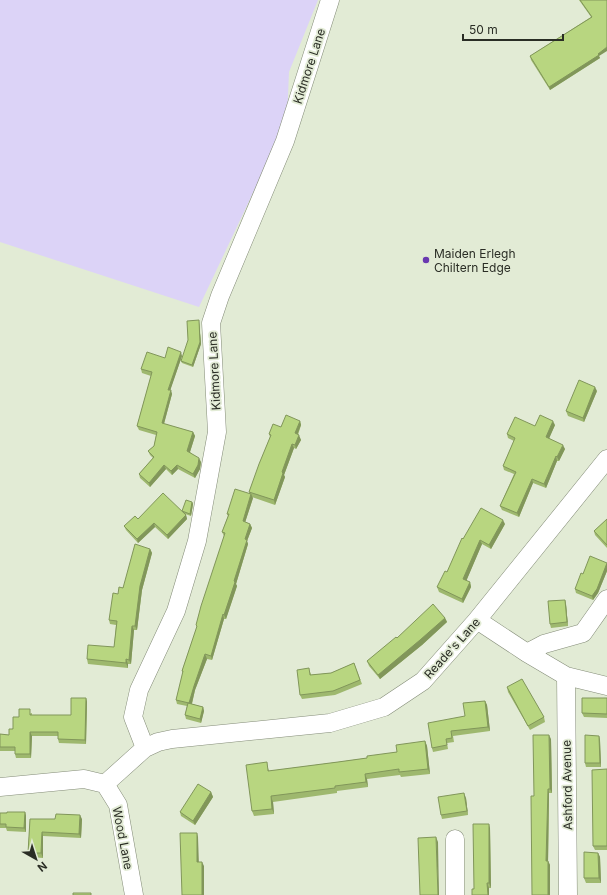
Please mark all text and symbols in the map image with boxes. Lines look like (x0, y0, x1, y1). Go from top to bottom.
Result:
scale bar (463, 16, 563, 42)
text: 50 m (469, 22, 498, 37)
street label: Kidmore Lane (290, 26, 328, 106)
place label: Maiden Erlegh Chiltern Edge (434, 246, 516, 275)
marker: Maiden Erlegh Chiltern Edge (421, 255, 431, 265)
street label: Kidmore Lane (204, 331, 224, 411)
street label: Reade's Lane (421, 615, 483, 681)
street label: Ashford Avenue (559, 740, 575, 830)
street label: Wood Lane (110, 805, 136, 871)
north arrow (16, 839, 56, 879)
text: N (35, 859, 50, 875)

